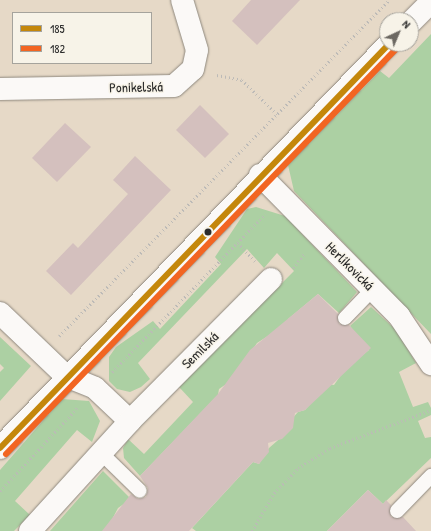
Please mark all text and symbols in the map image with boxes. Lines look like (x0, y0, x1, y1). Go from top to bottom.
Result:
legend (12, 12, 152, 64)
north arrow (379, 12, 419, 52)
text: N (400, 17, 414, 31)
text: 185 (50, 20, 65, 37)
text: 182 (50, 40, 65, 57)
street label: Ponikelská (109, 78, 163, 96)
unlabelled marker (203, 227, 213, 237)
street label: Herlíkovická (322, 238, 378, 294)
street label: Semilská (178, 328, 222, 372)

